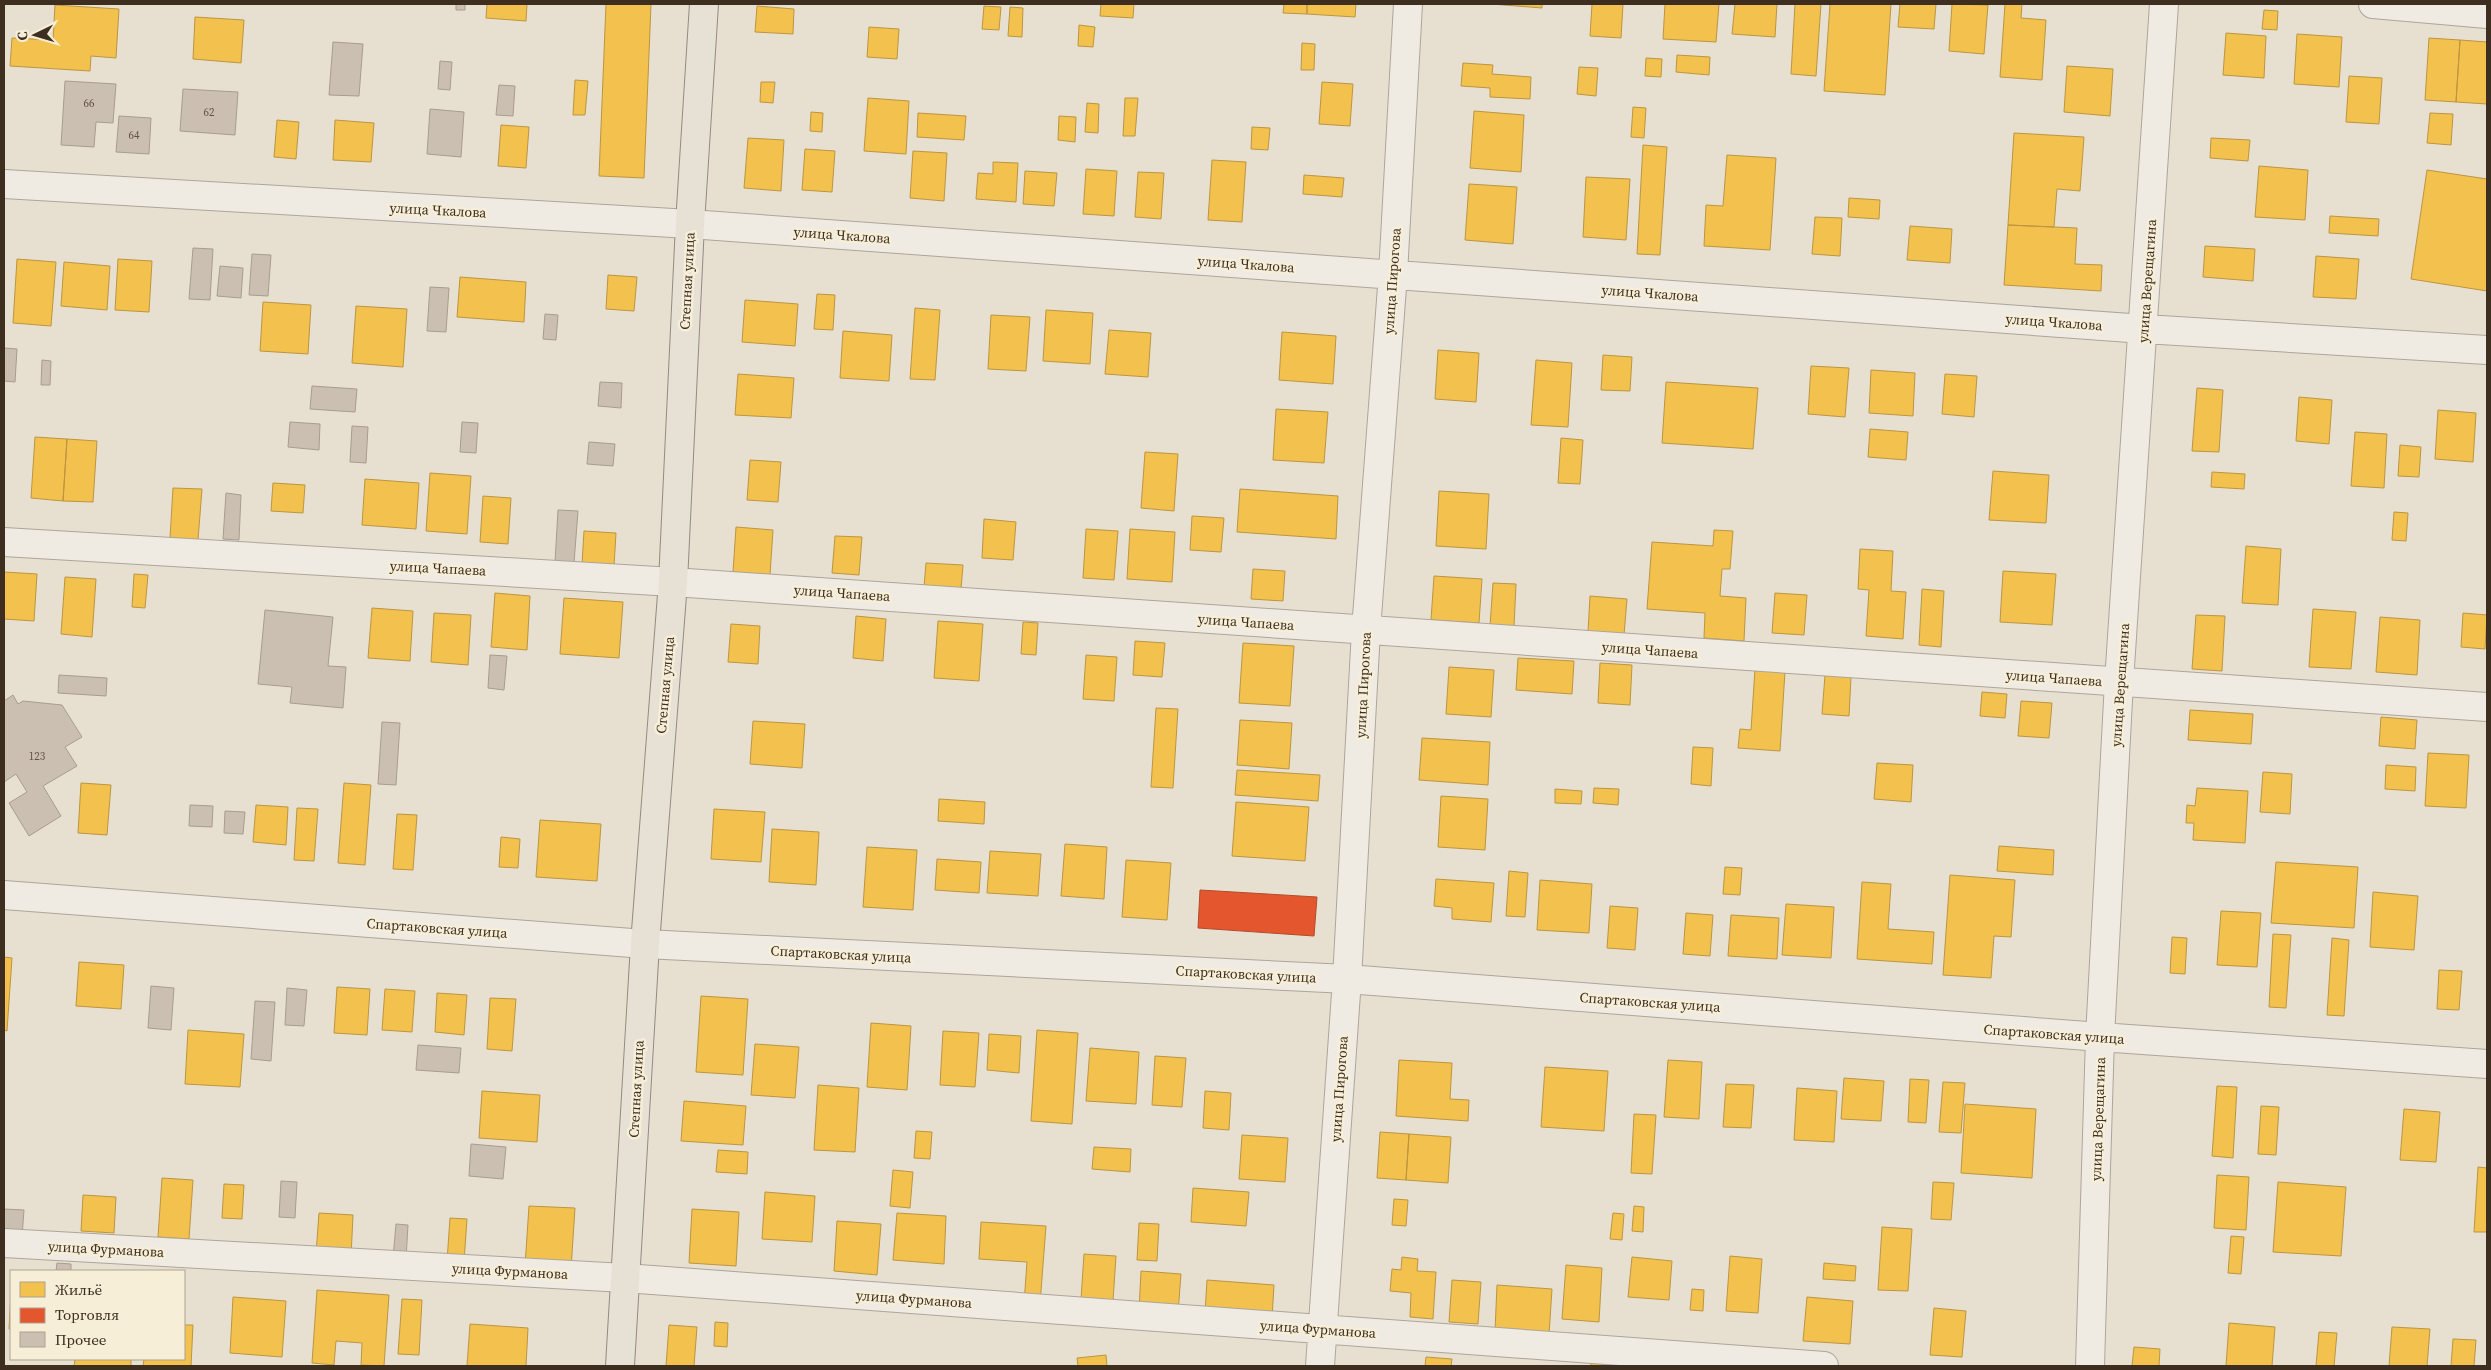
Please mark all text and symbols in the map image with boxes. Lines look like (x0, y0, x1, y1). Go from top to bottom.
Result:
north arrow (10, 10, 60, 60)
text: С (12, 31, 32, 41)
house number: 66 (84, 96, 95, 111)
house number: 62 (204, 105, 215, 120)
house number: 64 (129, 128, 140, 143)
street label: улица Чкалова (389, 197, 488, 223)
street label: улица Верещагина (2133, 218, 2161, 344)
street label: улица Чкалова (793, 222, 892, 248)
street label: улица Пирогова (1378, 226, 1406, 335)
street label: Степная улица (674, 231, 700, 330)
street label: улица Чкалова (1197, 251, 1296, 277)
street label: улица Чкалова (1601, 280, 1700, 306)
street label: улица Чкалова (2005, 309, 2104, 335)
street label: улица Чапаева (389, 555, 488, 581)
street label: улица Чапаева (793, 580, 892, 606)
street label: улица Чапаева (1197, 609, 1296, 635)
street label: улица Верещагина (2106, 622, 2134, 748)
street label: улица Пирогова (1350, 630, 1376, 739)
street label: Степная улица (651, 635, 679, 735)
street label: улица Чапаева (1601, 637, 1700, 663)
street label: улица Чапаева (2005, 665, 2104, 691)
house number: 123 (29, 749, 46, 764)
street label: Спартаковская улица (366, 913, 509, 943)
street label: Спартаковская улица (770, 940, 913, 968)
street label: Спартаковская улица (1175, 960, 1318, 988)
street label: Спартаковская улица (1579, 987, 1722, 1017)
street label: Спартаковская улица (1983, 1019, 2126, 1049)
street label: улица Пирогова (1325, 1034, 1353, 1143)
street label: Степная улица (623, 1039, 649, 1138)
street label: улица Верещагина (2086, 1056, 2110, 1181)
street label: улица Фурманова (47, 1236, 165, 1262)
street label: улица Фурманова (451, 1258, 569, 1284)
legend (10, 1270, 185, 1360)
text: Жильё (55, 1279, 103, 1300)
street label: улица Фурманова (855, 1285, 974, 1313)
text: Торговля (55, 1304, 119, 1325)
street label: улица Фурманова (1259, 1315, 1378, 1343)
text: Прочее (55, 1329, 107, 1350)

